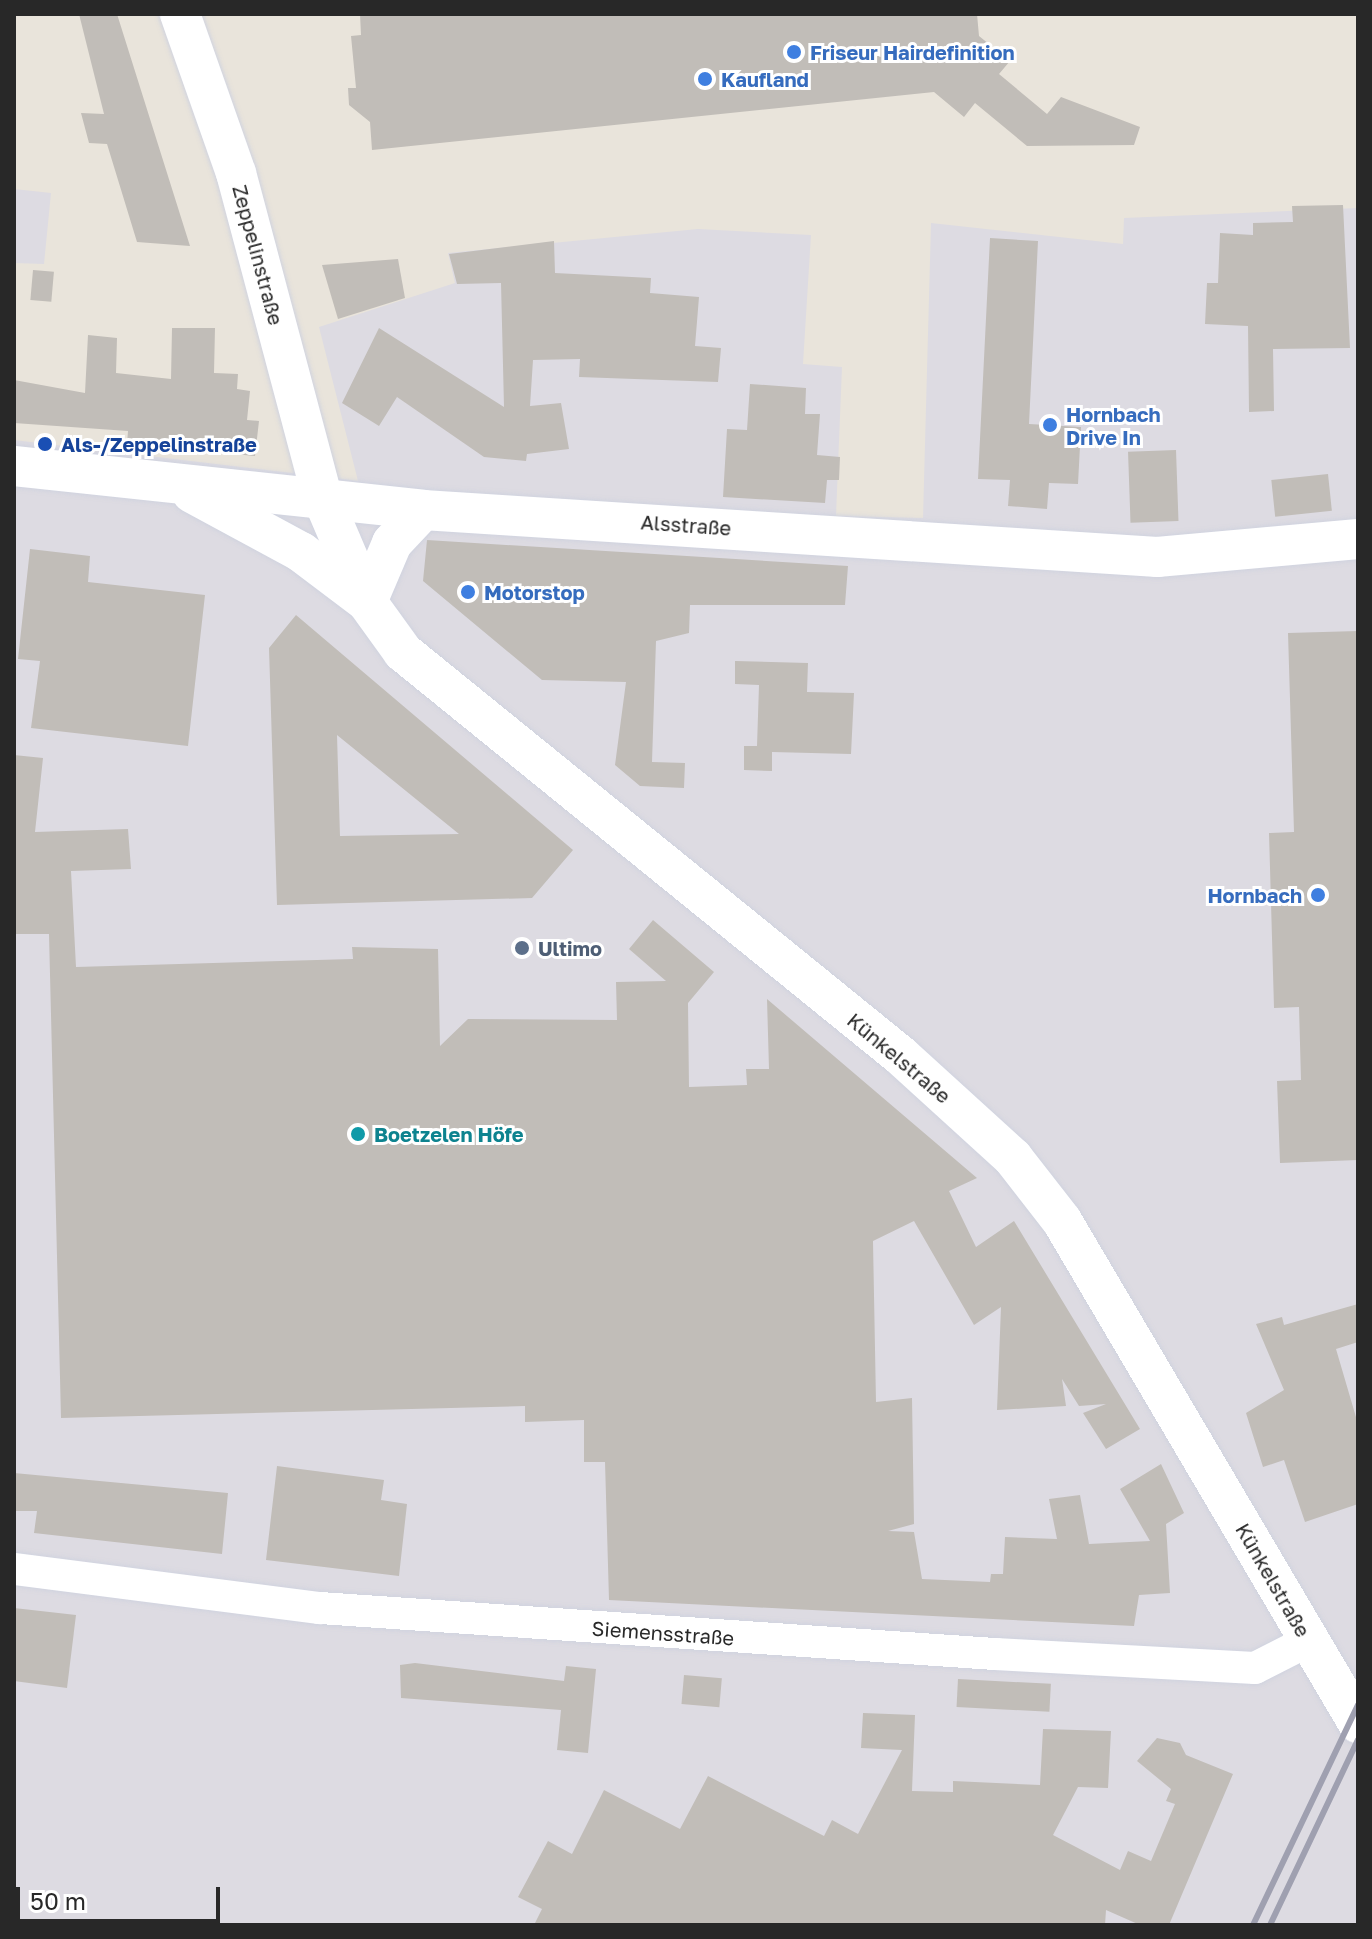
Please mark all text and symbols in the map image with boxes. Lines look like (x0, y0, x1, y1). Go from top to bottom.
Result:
place label: Friseur Hairdefinition (810, 40, 1015, 64)
marker: Friseur Hairdefinition (785, 43, 803, 61)
place label: Kaufland (721, 67, 809, 91)
marker: Kaufland (696, 70, 714, 88)
street label: Zeppelinstraße (228, 182, 288, 328)
place label: Hornbach Drive In (1066, 402, 1161, 449)
marker: Hornbach Drive In (1041, 416, 1059, 434)
place label: Als-/Zeppelinstraße (61, 432, 257, 456)
marker: Als-/Zeppelinstraße (36, 435, 54, 453)
street label: Alsstraße (640, 510, 732, 540)
place label: Motorstop (484, 580, 585, 604)
marker: Motorstop (459, 583, 477, 601)
place label: Hornbach (1207, 883, 1302, 907)
marker: Hornbach (1309, 886, 1327, 904)
place label: Ultimo (538, 936, 602, 960)
marker: Ultimo (513, 939, 531, 957)
street label: Künkelstraße (842, 1008, 956, 1108)
place label: Boetzelen Höfe (374, 1122, 524, 1146)
marker: Boetzelen Höfe (349, 1125, 367, 1143)
street label: Künkelstraße (1231, 1519, 1315, 1641)
street label: Siemensstraße (591, 1616, 735, 1650)
scale bar (20, 1871, 224, 1921)
text: 50 m (30, 1886, 86, 1915)

